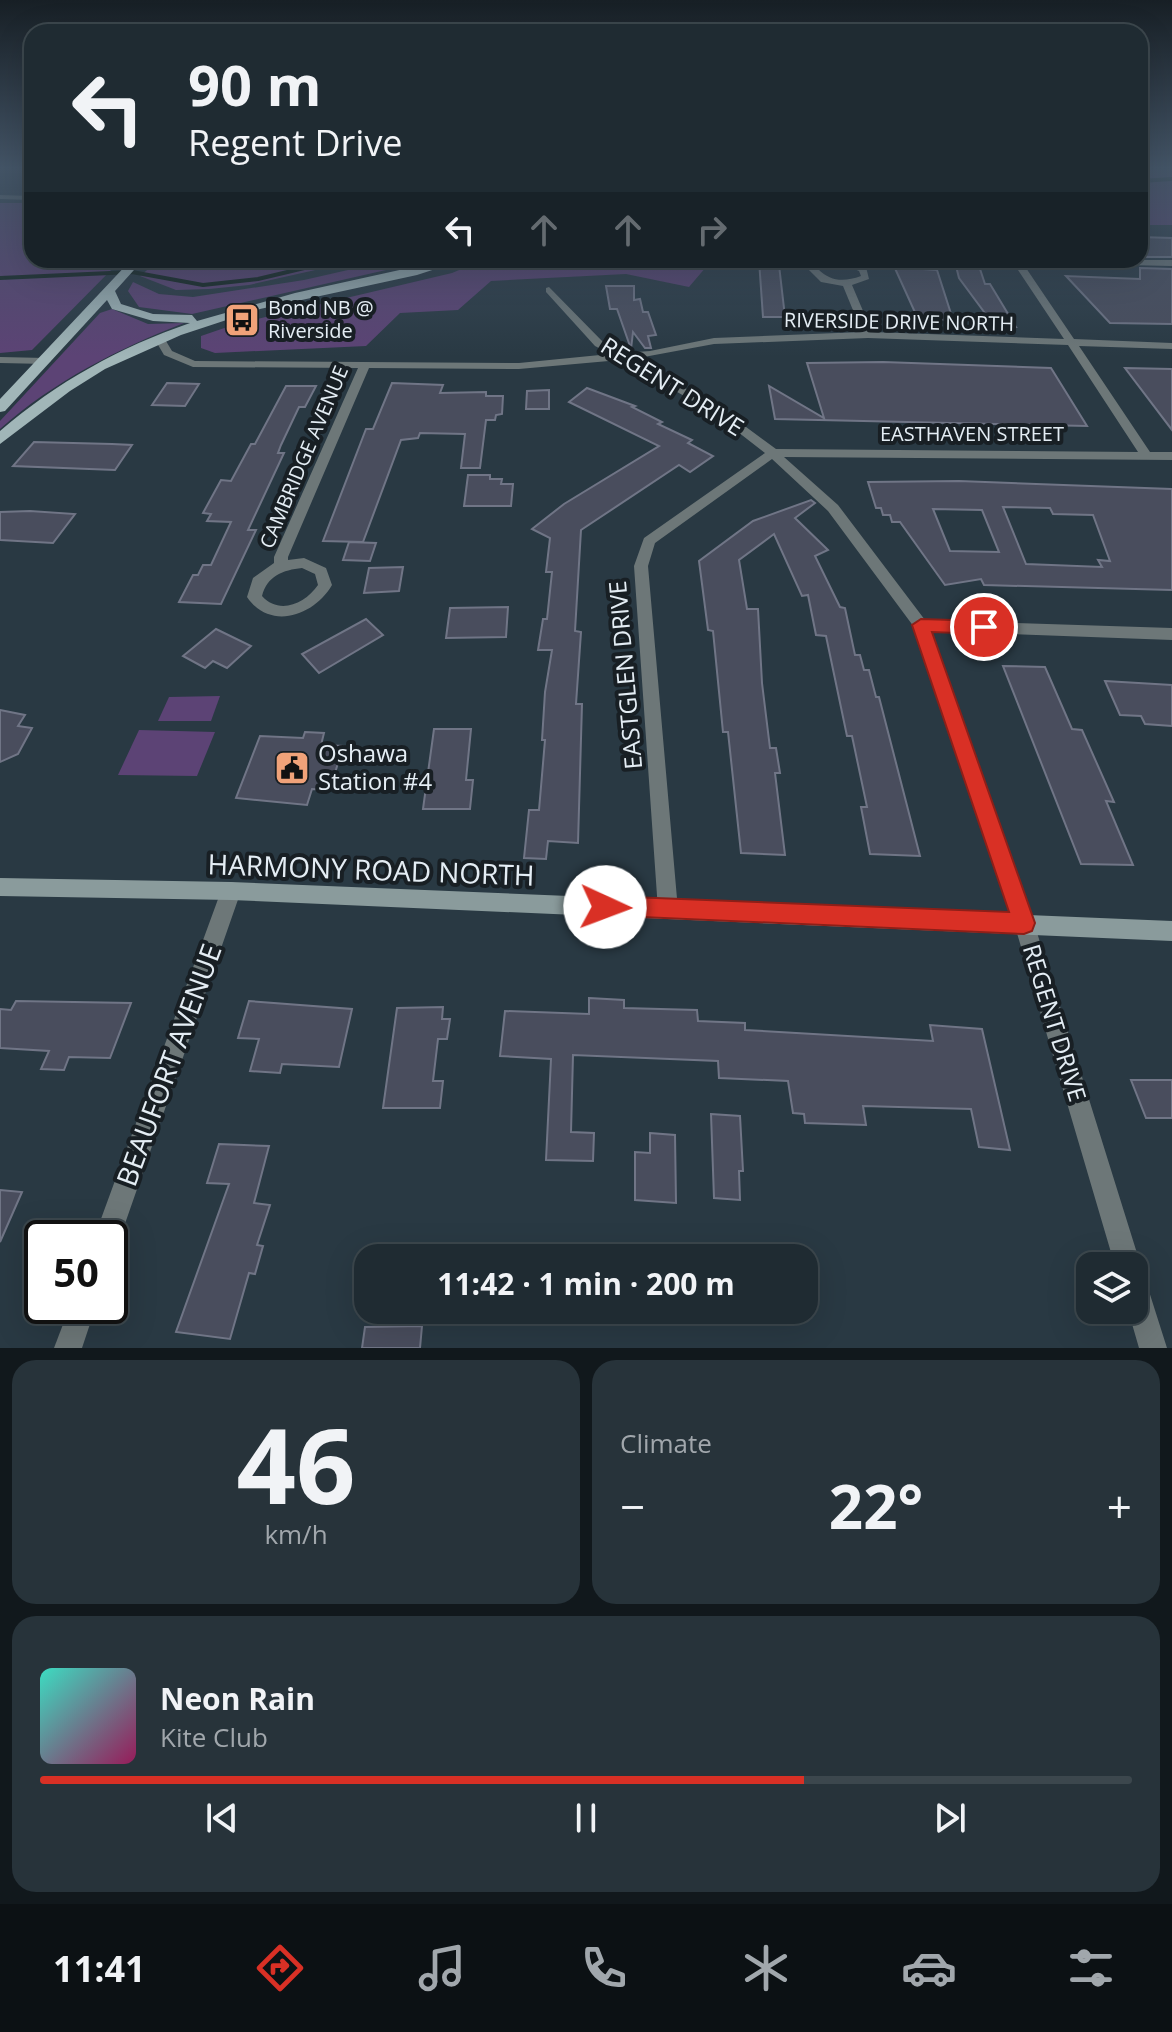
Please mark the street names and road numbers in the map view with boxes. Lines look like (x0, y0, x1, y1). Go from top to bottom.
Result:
street label: RIVERSIDE DRIVE NORTH (784, 306, 1014, 337)
street label: REGENT DRIVE (595, 329, 751, 443)
street label: CAMBRIDGE AVENUE (253, 361, 354, 552)
street label: EASTHAVEN STREET (880, 420, 1064, 447)
street label: EASTGLEN DRIVE (600, 580, 649, 771)
street label: HARMONY ROAD NORTH (207, 844, 535, 894)
street label: BEAUFORT AVENUE (107, 938, 230, 1191)
street label: REGENT DRIVE (1016, 940, 1095, 1105)

